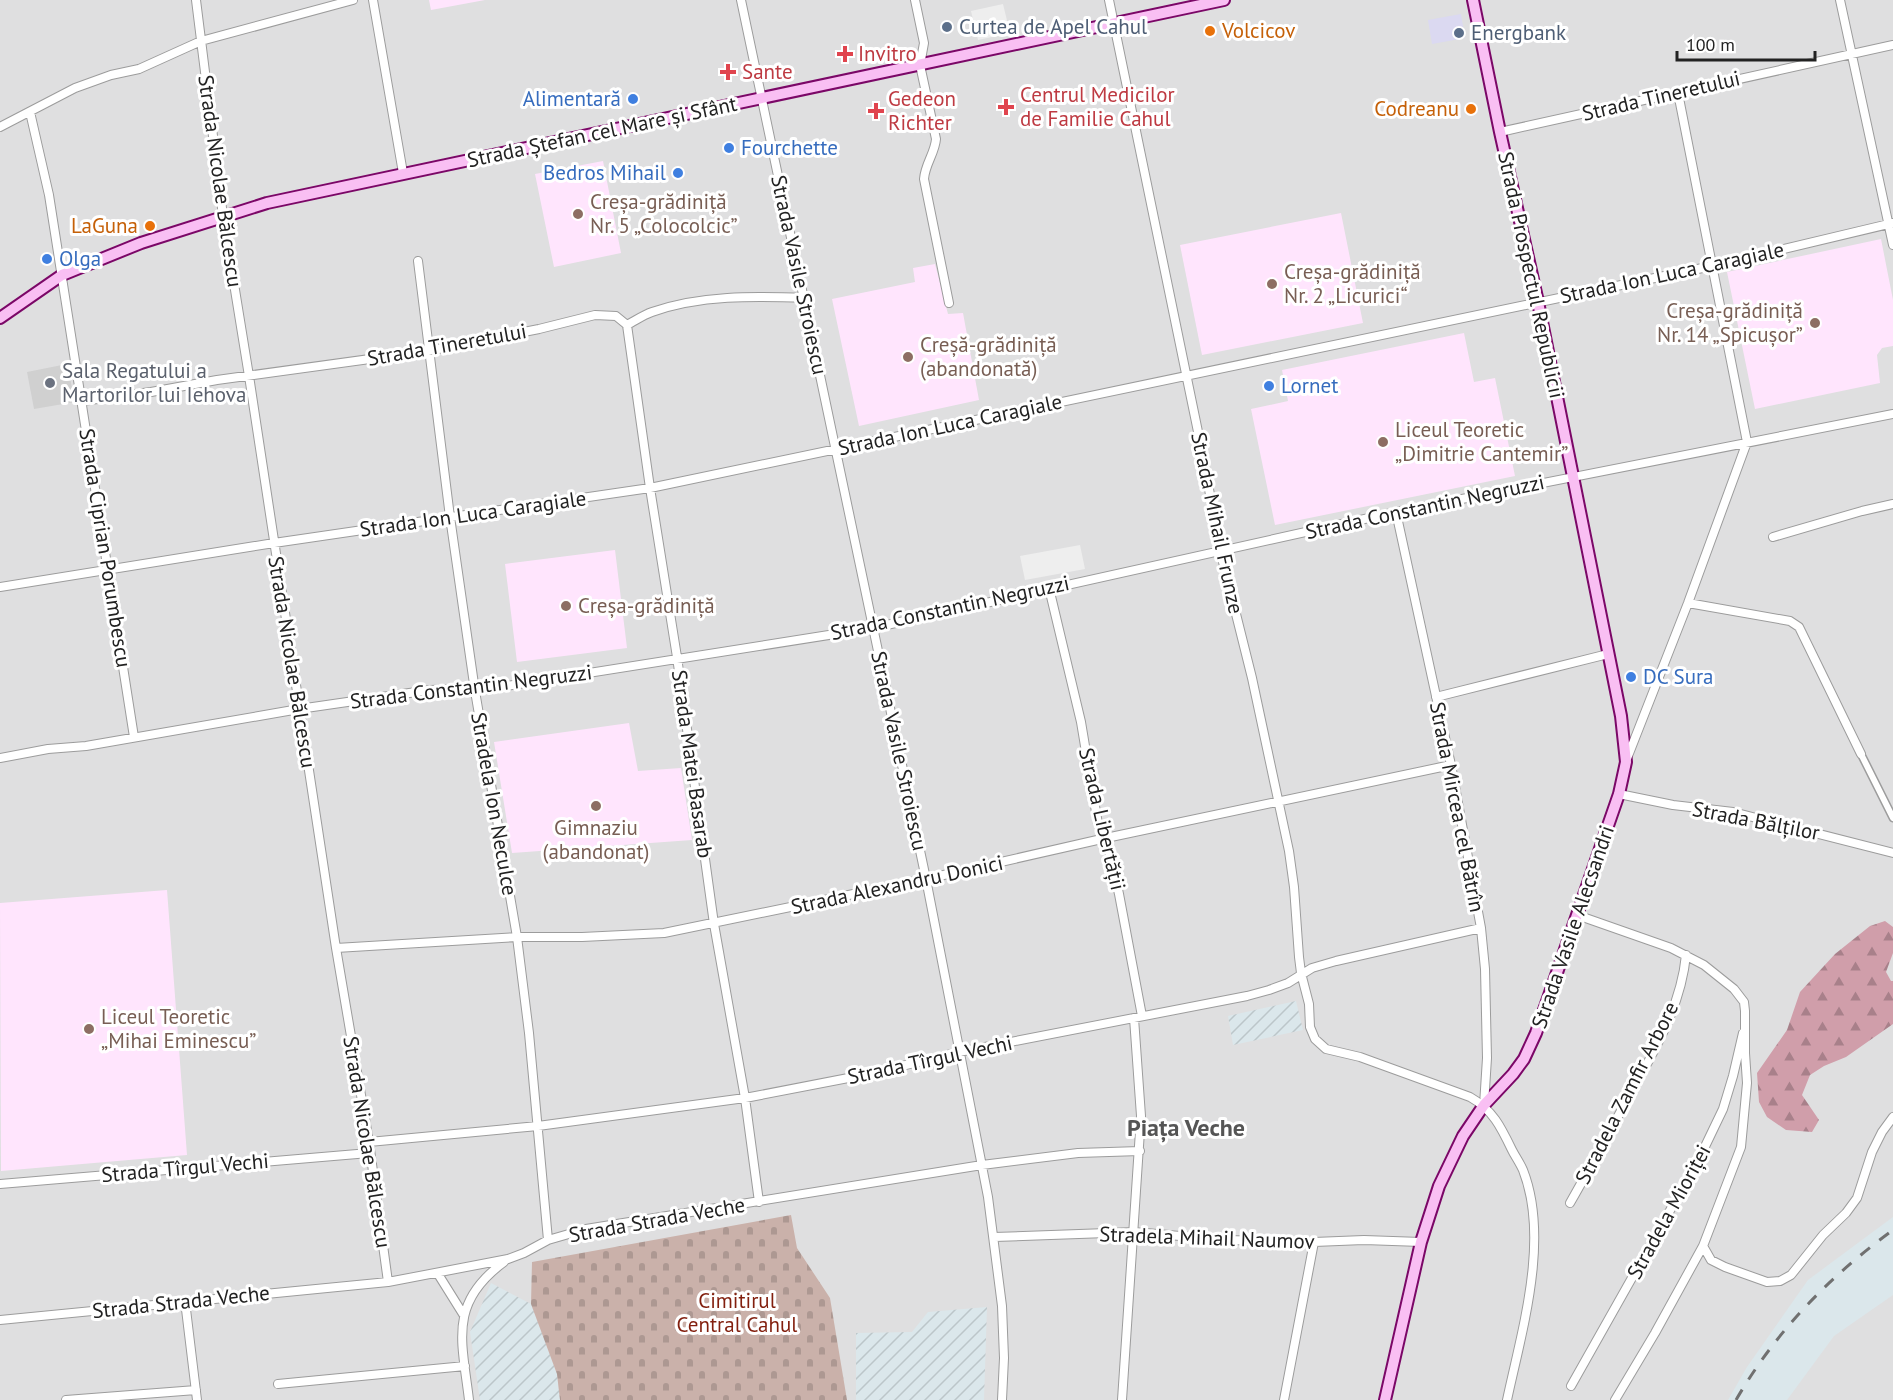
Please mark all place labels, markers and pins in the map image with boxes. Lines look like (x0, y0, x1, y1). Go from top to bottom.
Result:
place label: Curtea de Apel Cahul (959, 13, 1147, 40)
place label: Volcicov (1221, 17, 1295, 44)
place label: Energbank (1471, 19, 1566, 46)
marker: Curtea de Apel Cahul (940, 20, 954, 34)
marker: Volcicov (1203, 24, 1217, 38)
marker: Energbank (1452, 26, 1466, 40)
place label: Invitro (858, 40, 917, 67)
marker: Invitro (836, 45, 854, 63)
place label: Sante (742, 58, 793, 85)
marker: Sante (719, 63, 737, 81)
place label: Centrul Medicilor de Familie Cahul (1020, 81, 1175, 132)
place label: Alimentară (523, 85, 621, 112)
place label: Gedeon Richter (888, 85, 956, 136)
marker: Alimentară (626, 92, 640, 106)
place label: Codreanu (1374, 95, 1459, 122)
marker: Centrul Medicilor de Familie Cahul (997, 98, 1015, 116)
marker: Codreanu (1464, 102, 1478, 116)
marker: Gedeon Richter (869, 104, 883, 118)
place label: Fourchette (741, 134, 838, 161)
marker: Fourchette (722, 141, 736, 155)
place label: Bedros Mihail (543, 159, 666, 186)
marker: Bedros Mihail (671, 166, 685, 180)
place label: Creșa-grădiniță Nr. 5 „Colocolcic” (590, 188, 738, 239)
marker: Creșa-grădiniță Nr. 5 „Colocolcic” (571, 207, 585, 221)
place label: LaGuna (71, 212, 138, 239)
marker: LaGuna (143, 219, 157, 233)
place label: Olga (59, 245, 101, 272)
marker: Olga (40, 252, 54, 266)
place label: Creșa-grădiniță Nr. 2 „Licurici“ (1284, 258, 1421, 309)
marker: Creșa-grădiniță Nr. 2 „Licurici“ (1265, 277, 1279, 291)
place label: Creșa-grădiniță Nr. 14 „Spicușor” (1657, 297, 1803, 348)
marker: Creșa-grădiniță Nr. 14 „Spicușor” (1808, 316, 1822, 330)
place label: Creșă-grădiniță (abandonată) (920, 331, 1057, 382)
marker: Creșă-grădiniță (abandonată) (901, 350, 915, 364)
place label: Sala Regatului a Martorilor lui Iehova (62, 357, 246, 408)
place label: Lornet (1281, 372, 1338, 399)
marker: Sala Regatului a Martorilor lui Iehova (43, 376, 57, 390)
marker: Lornet (1262, 379, 1276, 393)
place label: Liceul Teoretic „Dimitrie Cantemir” (1395, 416, 1568, 467)
marker: Liceul Teoretic „Dimitrie Cantemir” (1376, 435, 1390, 449)
place label: Creșa-grădiniță (578, 592, 715, 619)
marker: Creșa-grădiniță (559, 599, 573, 613)
place label: DC Sura (1643, 663, 1714, 690)
marker: DC Sura (1624, 670, 1638, 684)
marker: Gimnaziu (abandonat) (589, 799, 603, 813)
place label: Gimnaziu (abandonat) (543, 814, 650, 865)
place label: Liceul Teoretic „Mihai Eminescu” (101, 1003, 256, 1054)
marker: Liceul Teoretic „Mihai Eminescu” (82, 1022, 96, 1036)

